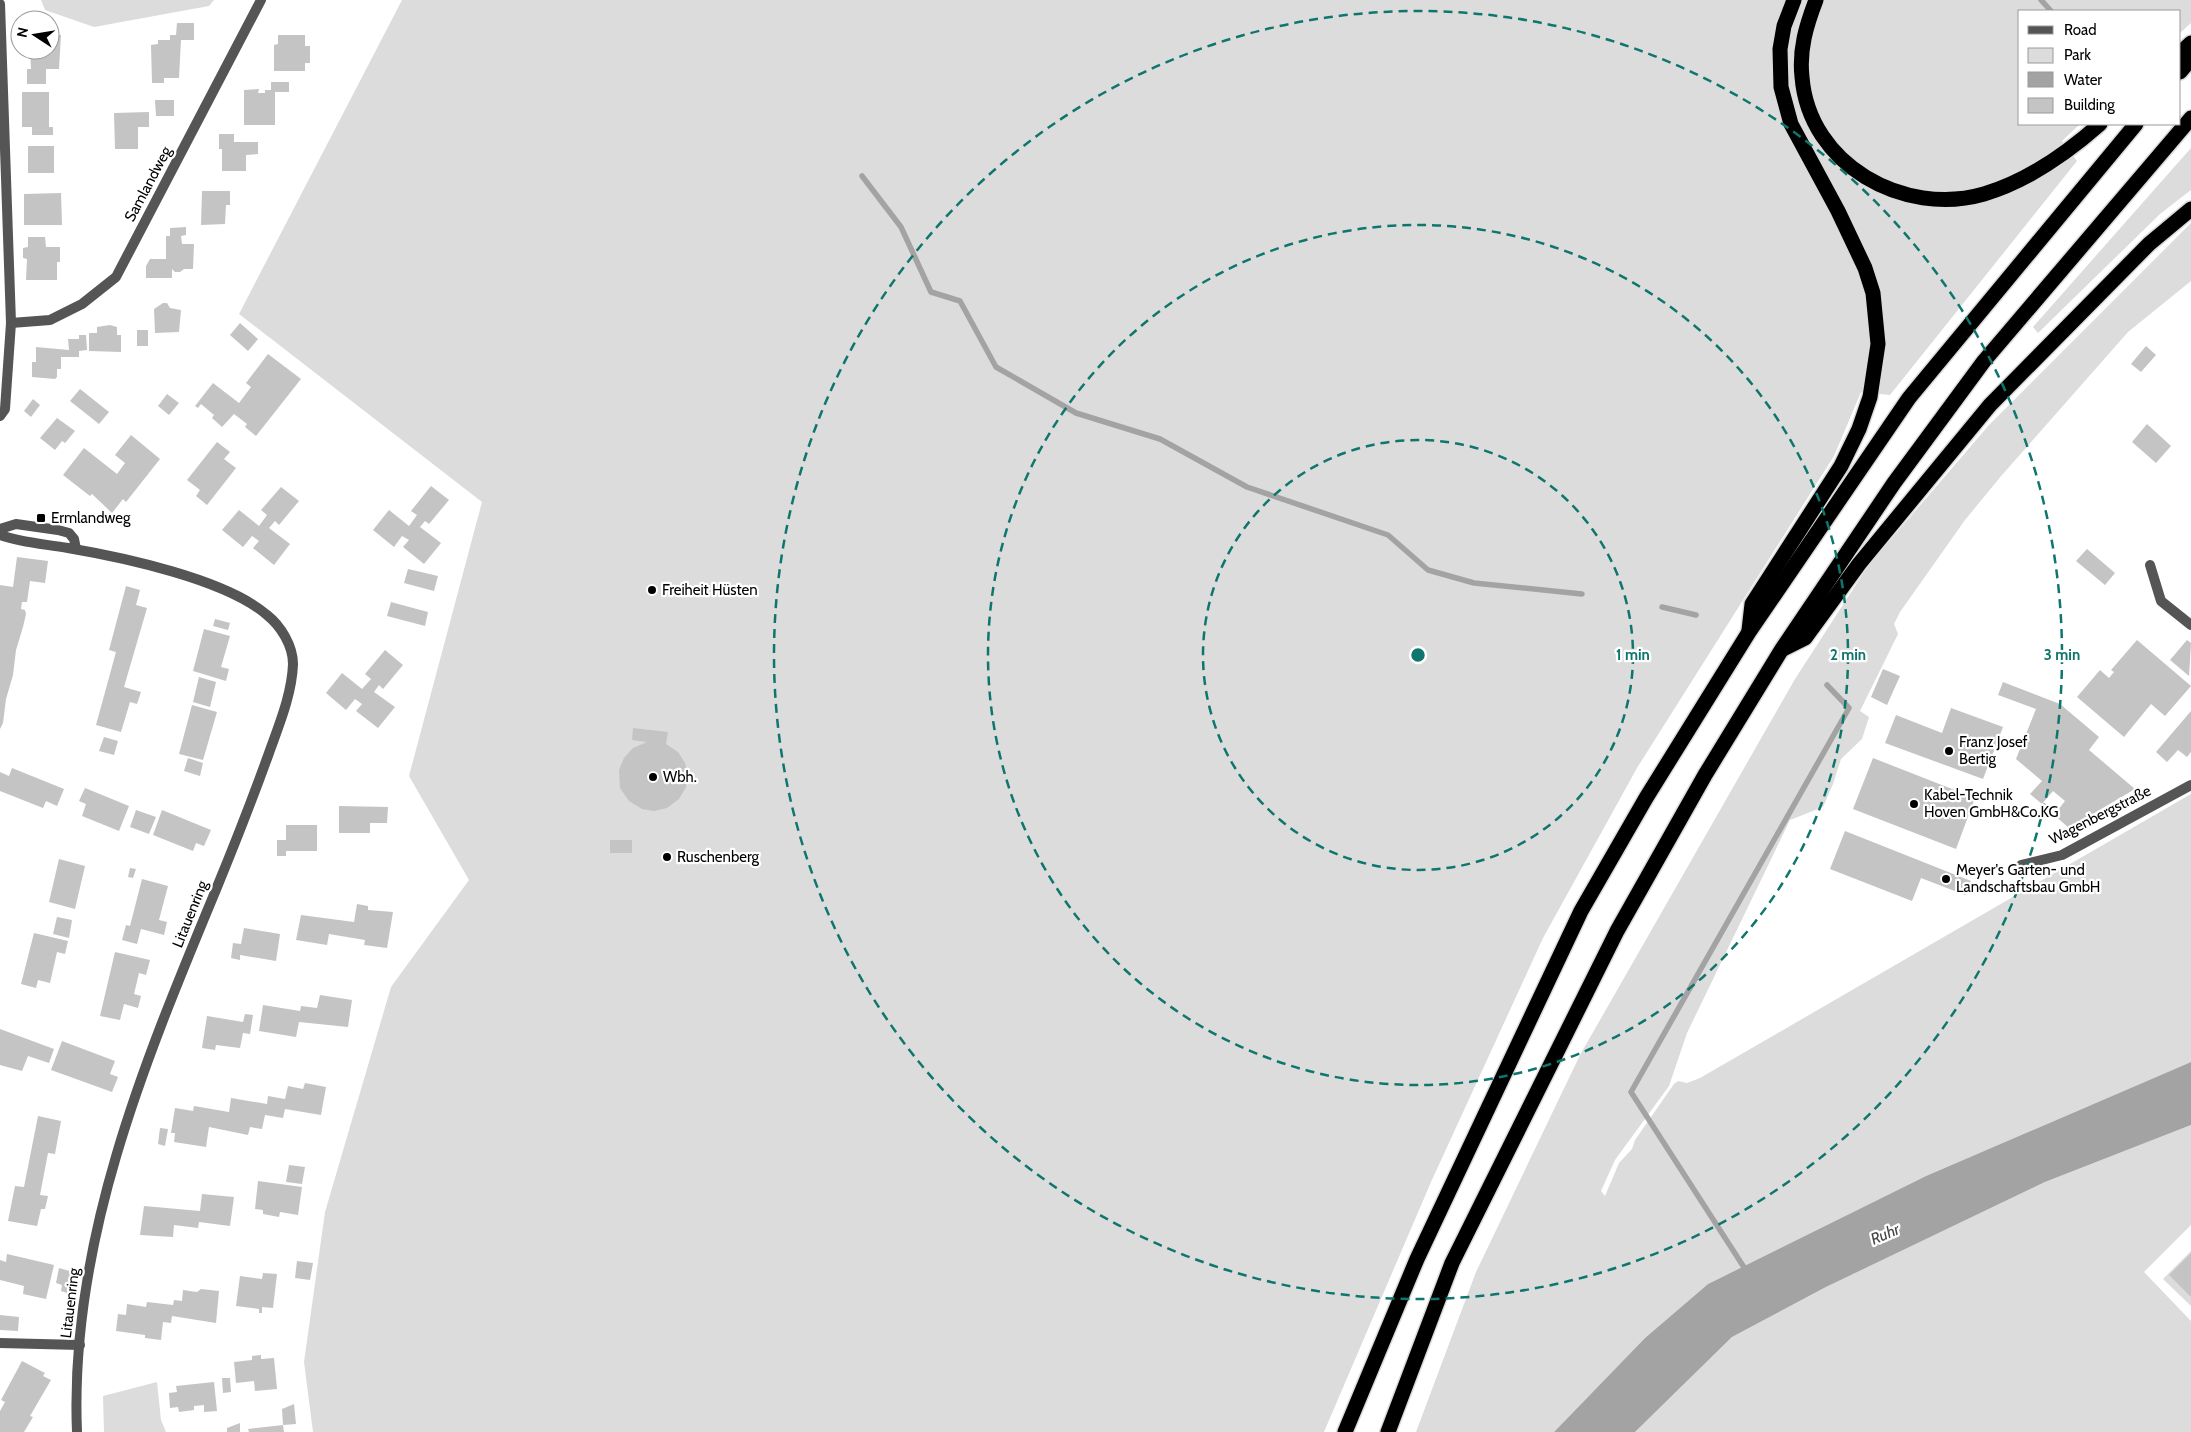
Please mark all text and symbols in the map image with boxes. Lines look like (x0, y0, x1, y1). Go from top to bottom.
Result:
north arrow (10, 10, 60, 60)
legend (2018, 10, 2181, 125)
text: Road (2064, 21, 2097, 39)
text: N (12, 26, 32, 39)
text: Park (2064, 46, 2091, 64)
text: Water (2064, 71, 2102, 89)
text: Building (2064, 96, 2115, 114)
street label: Samlandweg (121, 143, 176, 225)
place label: Ermlandweg (51, 509, 131, 527)
marker: Ermlandweg (35, 512, 47, 524)
place label: Freiheit Hüsten (662, 581, 758, 599)
marker: Freiheit Hüsten (646, 584, 658, 596)
centre of rings (1409, 646, 1427, 664)
text: 1 min (1616, 646, 1650, 664)
text: 2 min (1830, 646, 1866, 664)
text: 3 min (2044, 646, 2080, 664)
place label: Franz Josef Bertig (1959, 733, 2028, 768)
marker: Franz Josef Bertig (1943, 745, 1955, 757)
place label: Wbh. (663, 768, 697, 786)
marker: Wbh. (647, 771, 659, 783)
street label: Wagenbergstraße (2046, 781, 2154, 848)
place label: Kabel-Technik Hoven GmbH&Co.KG (1924, 786, 2059, 821)
marker: Kabel-Technik Hoven GmbH&Co.KG (1908, 798, 1920, 810)
place label: Ruschenberg (677, 848, 760, 866)
marker: Ruschenberg (661, 851, 673, 863)
place label: Meyer's Garten- und Landschaftsbau GmbH (1956, 861, 2100, 896)
marker: Meyer's Garten- und Landschaftsbau GmbH (1940, 873, 1952, 885)
street label: Litauenring (168, 877, 212, 950)
water label: Ruhr (1868, 1219, 1903, 1249)
street label: Litauenring (57, 1266, 83, 1339)

